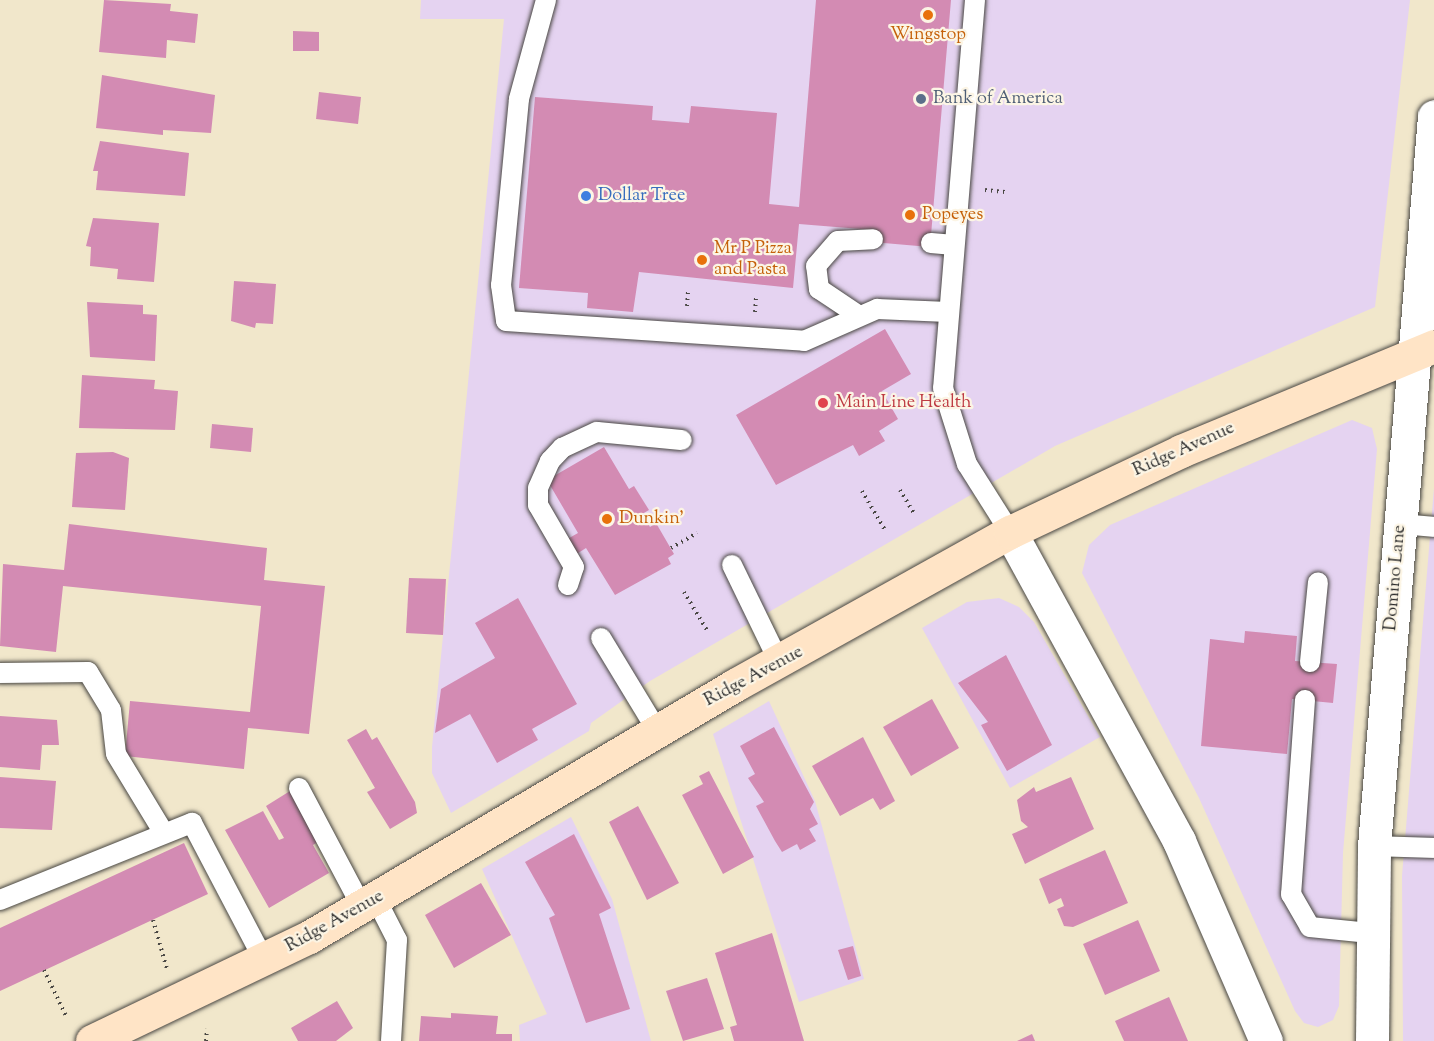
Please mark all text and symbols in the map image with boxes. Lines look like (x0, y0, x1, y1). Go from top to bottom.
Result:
marker: Wingstop (921, 8, 935, 22)
place label: Wingstop (890, 24, 966, 46)
place label: Bank of America (933, 88, 1063, 110)
marker: Bank of America (914, 92, 928, 106)
place label: Dollar Tree (598, 185, 685, 207)
marker: Dollar Tree (579, 189, 593, 203)
place label: Popeyes (922, 204, 983, 226)
marker: Popeyes (903, 208, 917, 222)
place label: Mr P Pizza and Pasta (714, 239, 792, 282)
marker: Mr P Pizza and Pasta (695, 253, 709, 267)
place label: Main Line Health (836, 392, 972, 414)
marker: Main Line Health (814, 394, 832, 412)
street label: Ridge Avenue (1130, 418, 1238, 482)
place label: Dunkin' (619, 508, 684, 530)
marker: Dunkin' (600, 512, 614, 526)
street label: Domino Lane (1381, 524, 1411, 632)
street label: Ridge Avenue (701, 642, 807, 712)
street label: Ridge Avenue (282, 886, 388, 958)

